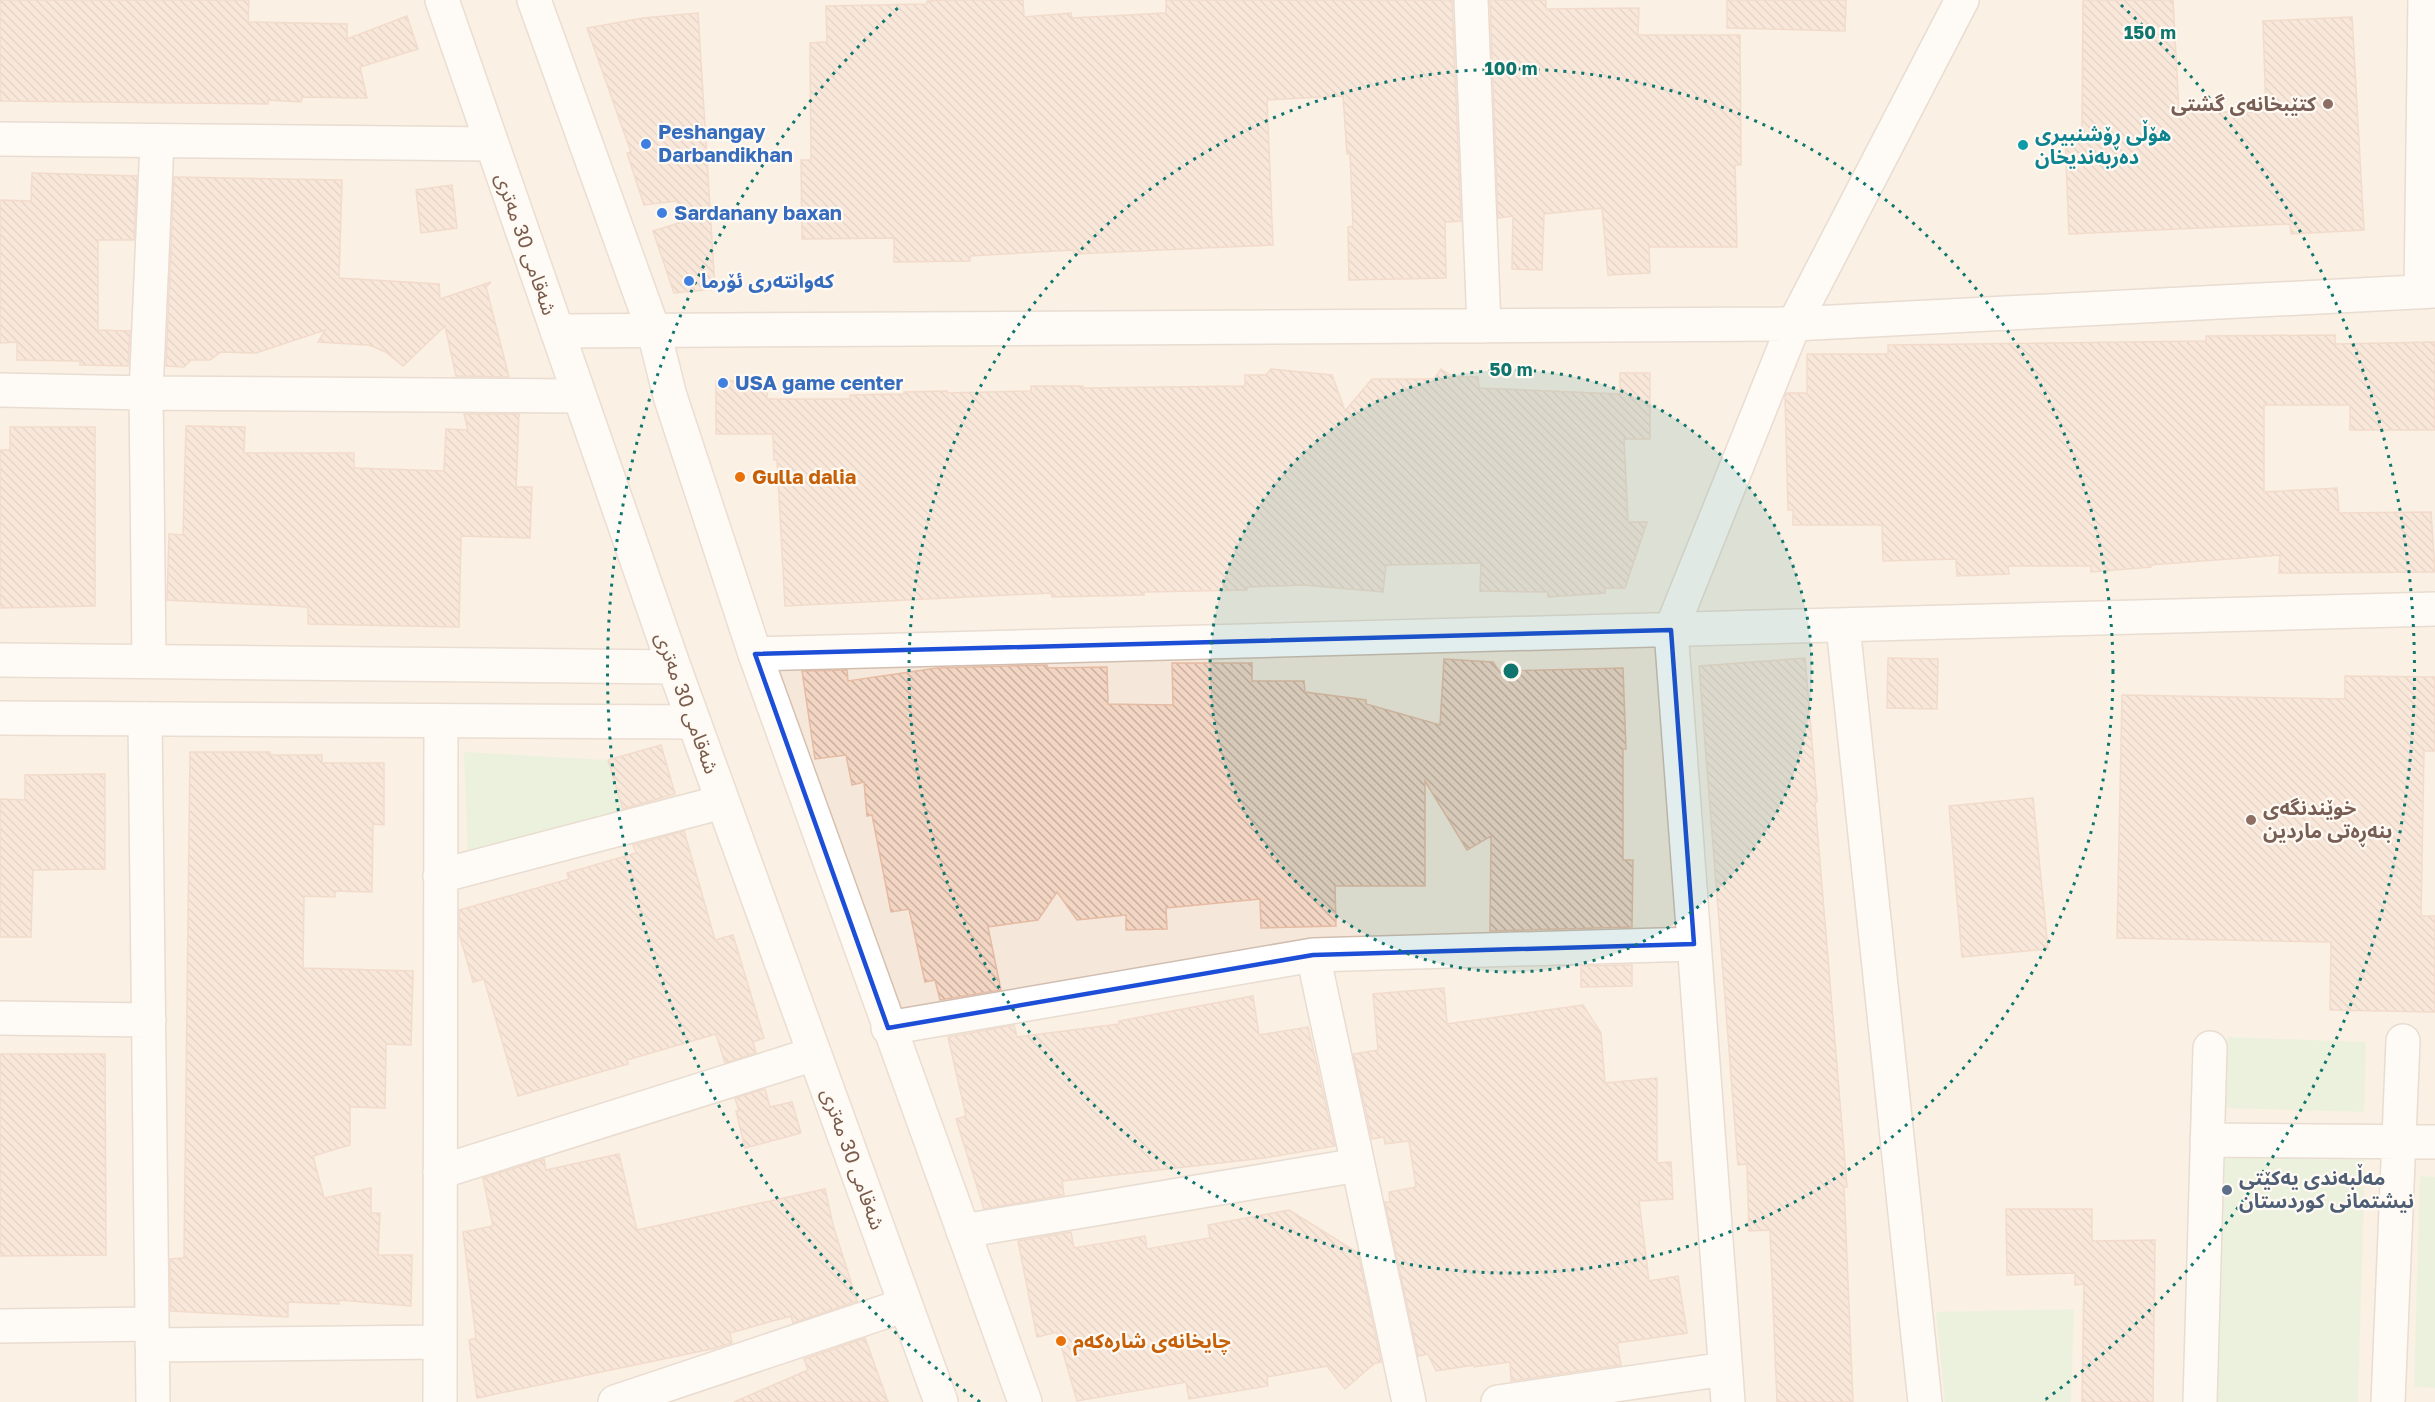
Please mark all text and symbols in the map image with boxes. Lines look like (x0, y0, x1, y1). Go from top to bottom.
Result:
text: 150 m (2124, 21, 2176, 43)
text: 100 m (1485, 57, 1537, 79)
place label: کتێبخانەی گشتی (2171, 91, 2317, 116)
marker: کتێبخانەی گشتی (2321, 97, 2335, 111)
place label: Peshangay Darbandikhan (658, 119, 793, 166)
place label: هۆڵی ڕۆشنبیری دەربەندیخان (2035, 119, 2172, 169)
marker: Peshangay Darbandikhan (639, 137, 653, 151)
marker: هۆڵی ڕۆشنبیری دەربەندیخان (2016, 138, 2030, 152)
street label: شەقامی 30 مەتری (490, 169, 563, 318)
place label: Sardanany baxan (674, 200, 842, 224)
marker: Sardanany baxan (655, 206, 669, 220)
place label: کەوانتەری ئۆرما (701, 268, 835, 293)
marker: کەوانتەری ئۆرما (682, 274, 696, 288)
text: 50 m (1490, 358, 1532, 380)
place label: USA game center (735, 370, 903, 394)
marker: USA game center (716, 376, 730, 390)
place label: Gulla dalia (752, 464, 856, 488)
marker: Gulla dalia (733, 470, 747, 484)
street label: شەقامی 30 مەتری (650, 629, 725, 777)
centre of rings (1501, 661, 1521, 681)
place label: خوێندنگەی بنەڕەتی ماردین (2263, 795, 2392, 848)
marker: خوێندنگەی بنەڕەتی ماردین (2244, 813, 2258, 827)
street label: شەقامی 30 مەتری (816, 1085, 891, 1233)
place label: مەڵبەندی یەکێتی نیشتمانی کوردستان (2239, 1163, 2414, 1213)
marker: مەڵبەندی یەکێتی نیشتمانی کوردستان (2220, 1183, 2234, 1197)
place label: چایخانەی شارەکەم (1073, 1328, 1231, 1356)
marker: چایخانەی شارەکەم (1054, 1334, 1068, 1348)

